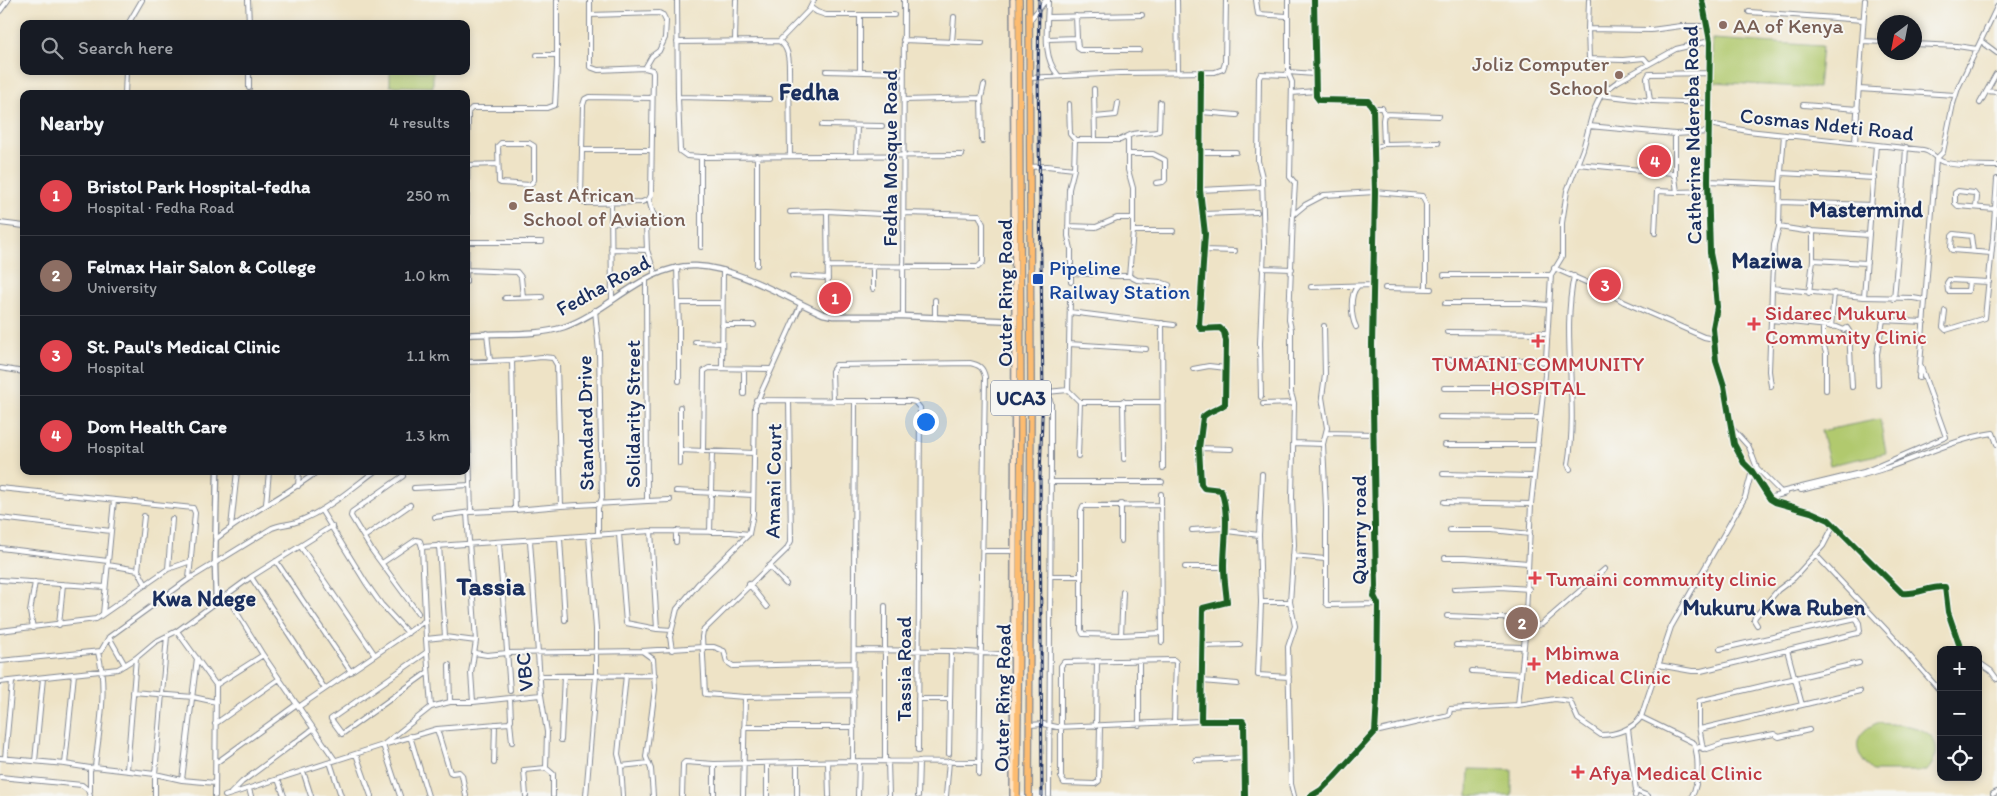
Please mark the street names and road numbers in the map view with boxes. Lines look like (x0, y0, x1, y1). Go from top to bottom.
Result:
street label: Catherine Ndereba Road (1678, 25, 1706, 245)
street label: Fedha Mosque Road (877, 69, 902, 247)
street label: Cosmas Ndeti Road (1739, 102, 1916, 146)
street label: Outer Ring Road (992, 219, 1017, 367)
street label: Fedha Road (552, 249, 655, 321)
street label: Solidarity Street (620, 340, 645, 488)
street label: Standard Drive (571, 355, 599, 491)
road number: UCA3 (991, 380, 1051, 416)
street label: Amani Court (759, 423, 787, 539)
street label: Quarry road (1346, 475, 1371, 585)
street label: Tassia Road (891, 616, 916, 722)
street label: Outer Ring Road (988, 624, 1016, 772)
street label: VBC (510, 651, 538, 693)

